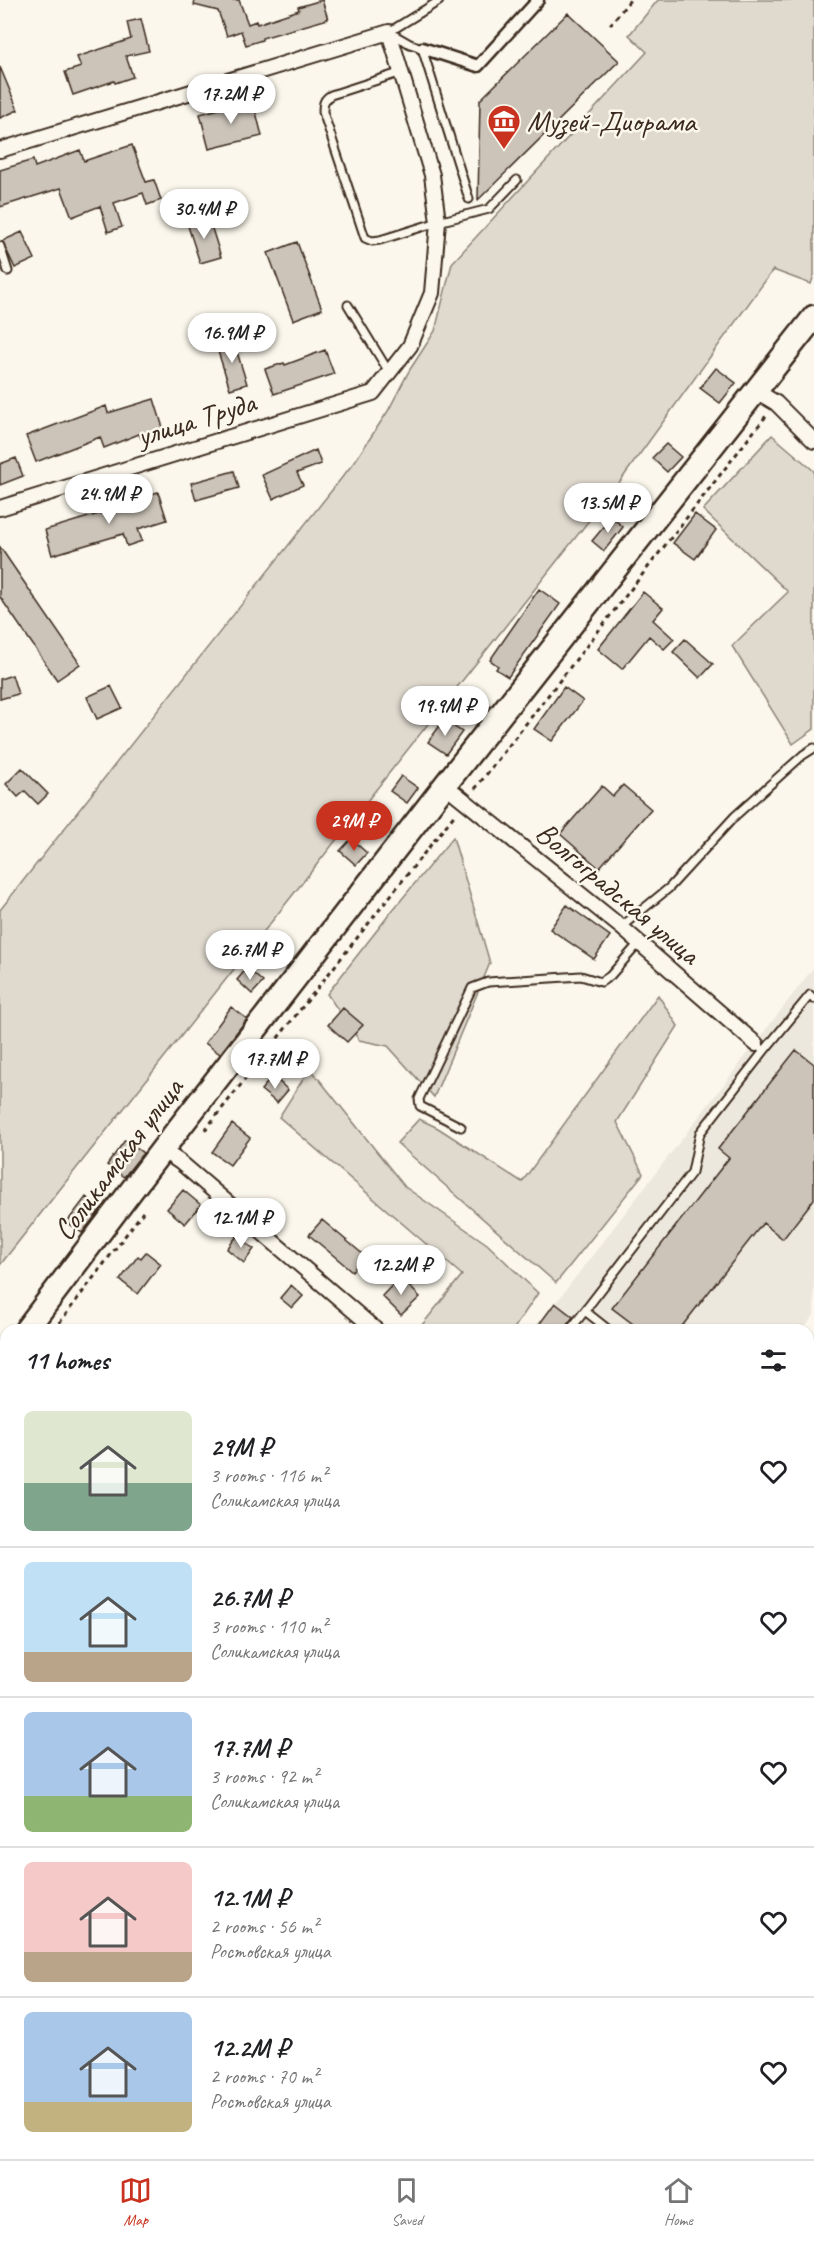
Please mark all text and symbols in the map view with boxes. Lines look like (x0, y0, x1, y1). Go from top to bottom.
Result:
pin: 17.2M ₽ (176, 74, 286, 125)
text: 17.2M ₽ (201, 81, 261, 106)
place label: Музей-Диорама (527, 102, 698, 140)
museum icon: Музей-Диорама (486, 103, 522, 150)
pin: 30.4M ₽ (149, 189, 259, 240)
text: 30.4M ₽ (174, 196, 234, 221)
pin: 16.9M ₽ (177, 313, 287, 364)
text: 16.9M ₽ (202, 320, 262, 345)
street label: улица Труда (130, 382, 262, 456)
pin: 24.9M ₽ (54, 474, 164, 525)
text: 24.9M ₽ (79, 481, 139, 506)
pin: 13.5M ₽ (553, 483, 663, 534)
text: 13.5M ₽ (578, 490, 638, 515)
pin: 19.9M ₽ (390, 686, 500, 737)
text: 19.9M ₽ (415, 693, 475, 718)
pin: 29M ₽ (312, 801, 396, 852)
text: 29M ₽ (330, 808, 378, 833)
street label: Волгоградская улица (528, 813, 709, 974)
pin: 26.7M ₽ (195, 930, 305, 981)
text: 26.7M ₽ (219, 937, 281, 962)
pin: 17.7M ₽ (220, 1039, 330, 1090)
text: 17.7M ₽ (245, 1046, 305, 1071)
street label: Соликамская улица (45, 1069, 193, 1248)
pin: 12.1M ₽ (186, 1198, 296, 1249)
text: 12.1M ₽ (211, 1205, 271, 1230)
pin: 12.2M ₽ (346, 1245, 456, 1296)
text: 12.2M ₽ (371, 1252, 431, 1277)
text: 11 homes (24, 1344, 109, 1377)
icon: filters (757, 1344, 790, 1377)
text: 29M ₽ (210, 1430, 272, 1463)
icon: home (72, 1435, 144, 1507)
icon: heart (757, 1455, 790, 1488)
text: 3 rooms · 116 m² (210, 1463, 327, 1488)
text: Соликамская улица (210, 1488, 339, 1513)
text: 26.7M ₽ (210, 1581, 289, 1614)
icon: home (72, 1586, 144, 1658)
icon: heart (757, 1606, 790, 1639)
text: 3 rooms · 110 m² (210, 1614, 327, 1639)
text: Соликамская улица (210, 1639, 339, 1664)
text: 17.7M ₽ (210, 1731, 289, 1764)
icon: home (72, 1736, 144, 1808)
icon: heart (757, 1756, 790, 1789)
text: 3 rooms · 92 m² (210, 1764, 318, 1789)
text: Соликамская улица (210, 1789, 339, 1814)
text: 12.1M ₽ (210, 1881, 289, 1914)
icon: home (72, 1886, 144, 1958)
icon: heart (757, 1906, 790, 1939)
text: 2 rooms · 56 m² (210, 1914, 318, 1939)
text: Ростовская улица (210, 1939, 331, 1964)
text: 12.2M ₽ (210, 2031, 289, 2064)
icon: home (72, 2036, 144, 2108)
icon: heart (757, 2056, 790, 2089)
text: 2 rooms · 70 m² (210, 2064, 318, 2089)
text: Ростовская улица (210, 2089, 331, 2114)
tab: Map (119, 2174, 152, 2230)
tab: Saved (390, 2174, 423, 2230)
tab: Home (662, 2174, 695, 2230)

